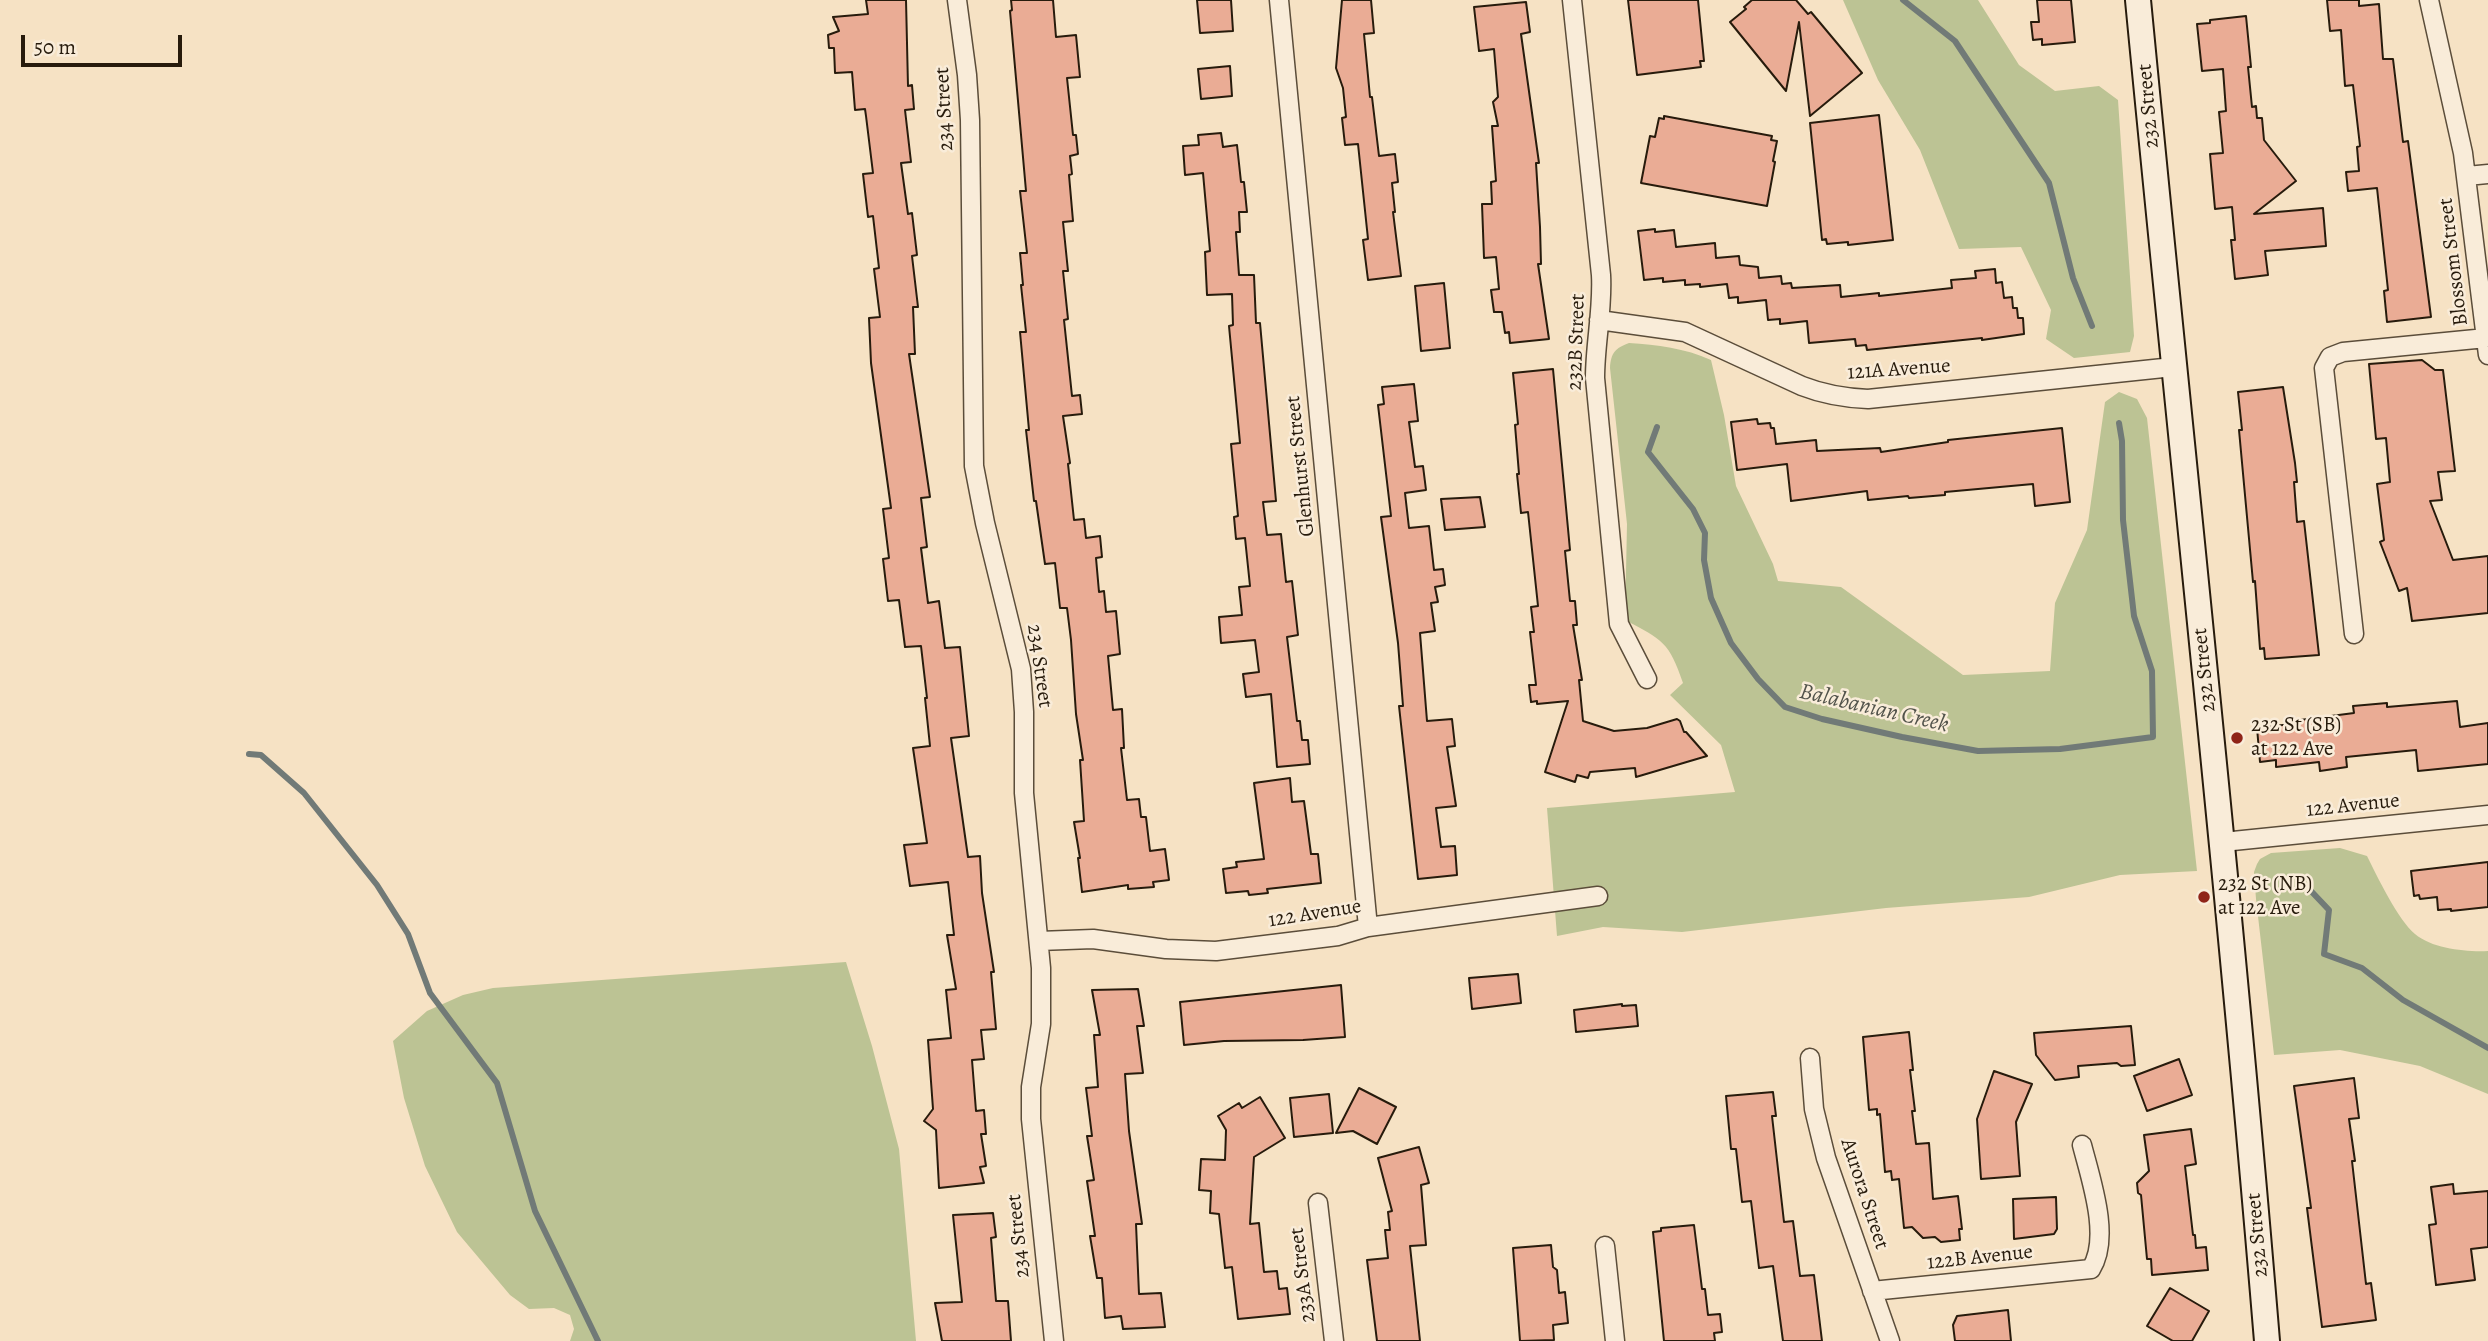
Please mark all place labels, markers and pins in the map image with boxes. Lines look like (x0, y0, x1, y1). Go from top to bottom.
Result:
place label: 232 St (SB) at 122 Ave (2251, 713, 2341, 763)
marker: 232 St (SB) at 122 Ave (2229, 730, 2245, 746)
place label: 232 St (NB) at 122 Ave (2218, 872, 2312, 922)
marker: 232 St (NB) at 122 Ave (2196, 889, 2212, 905)

